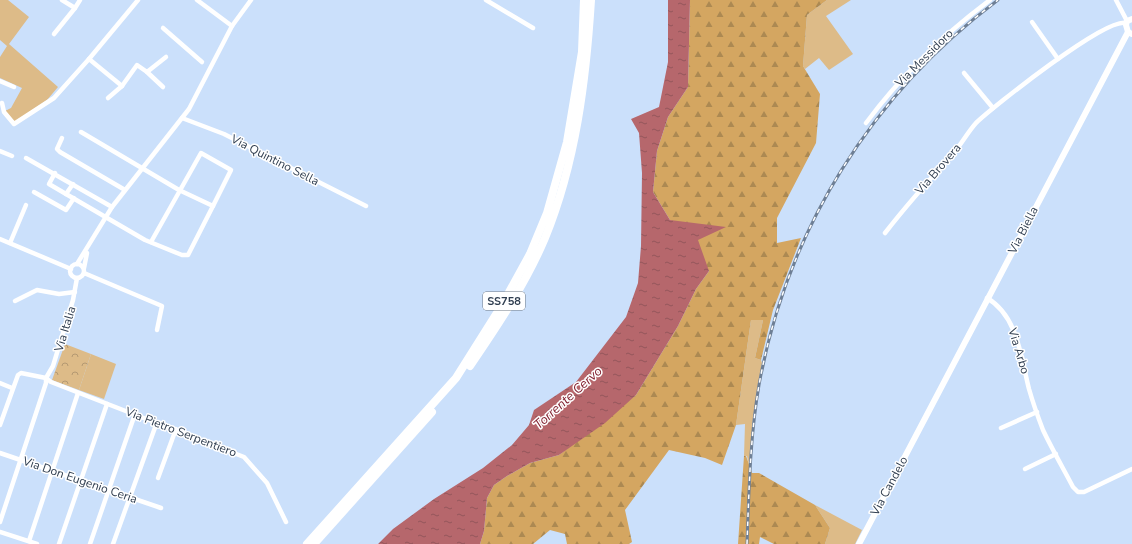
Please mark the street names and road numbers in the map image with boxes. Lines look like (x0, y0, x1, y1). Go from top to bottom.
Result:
street label: Via Messidoro (891, 25, 957, 91)
street label: Via Quintino Sella (227, 130, 322, 189)
street label: Via Brovera (911, 140, 965, 199)
street label: Via Biella (1004, 204, 1042, 257)
road number: SS758 (483, 292, 525, 310)
street label: Via Italia (50, 304, 79, 355)
street label: Via Arbo (1004, 325, 1034, 376)
street label: Via Pietro Serpentiero (122, 403, 239, 461)
street label: Via Don Eugenio Ceria (20, 453, 139, 507)
street label: Via Candelo (866, 453, 911, 519)

